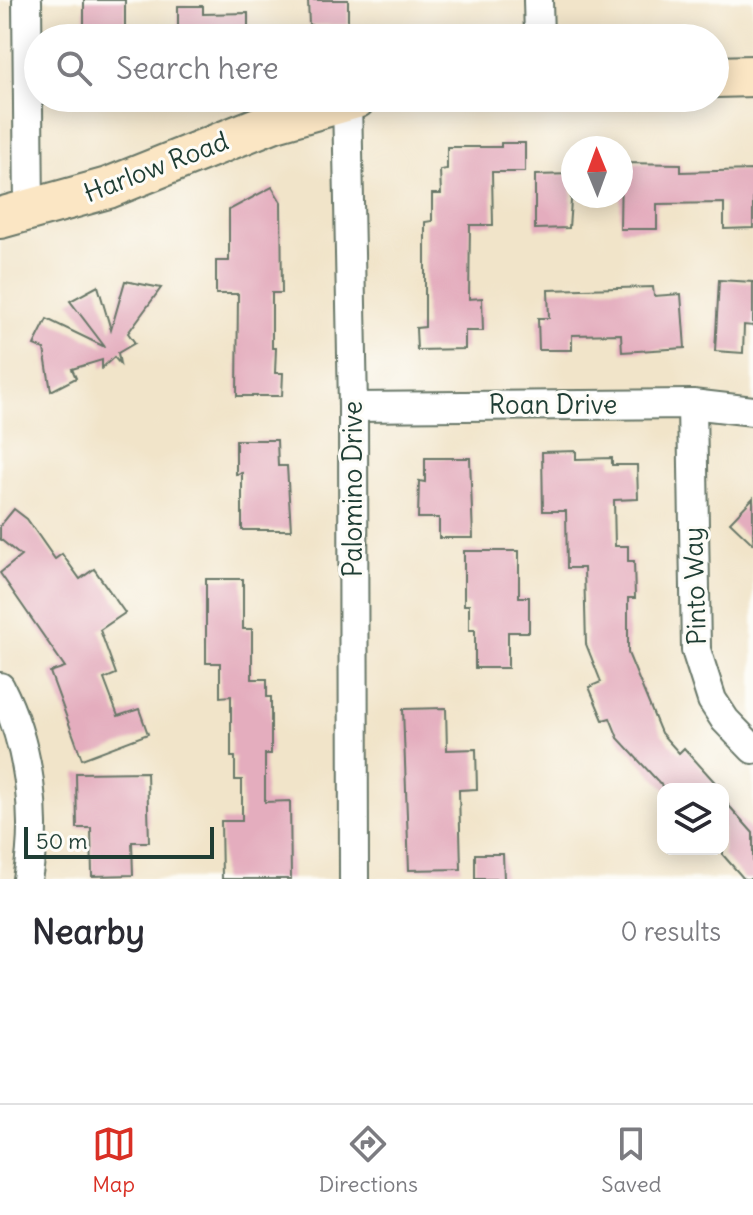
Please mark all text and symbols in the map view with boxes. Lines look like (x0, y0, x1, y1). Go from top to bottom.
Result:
search box (24, 24, 729, 112)
icon: search (52, 46, 96, 90)
text: Search here (116, 49, 279, 87)
street label: Harlow Road (79, 124, 233, 209)
north arrow (561, 136, 633, 208)
street label: Roan Drive (489, 388, 617, 421)
street label: Palomino Drive (336, 401, 369, 577)
street label: Pinto Way (676, 526, 713, 646)
map controls (657, 783, 729, 855)
button: layers (657, 783, 729, 855)
scale bar (24, 823, 214, 859)
text: 50 m (36, 827, 88, 855)
text: Nearby (32, 910, 145, 953)
text: 0 results (620, 915, 721, 948)
tab: Map (92, 1122, 136, 1198)
tab: Directions (319, 1122, 418, 1198)
tab: Saved (601, 1122, 661, 1198)

